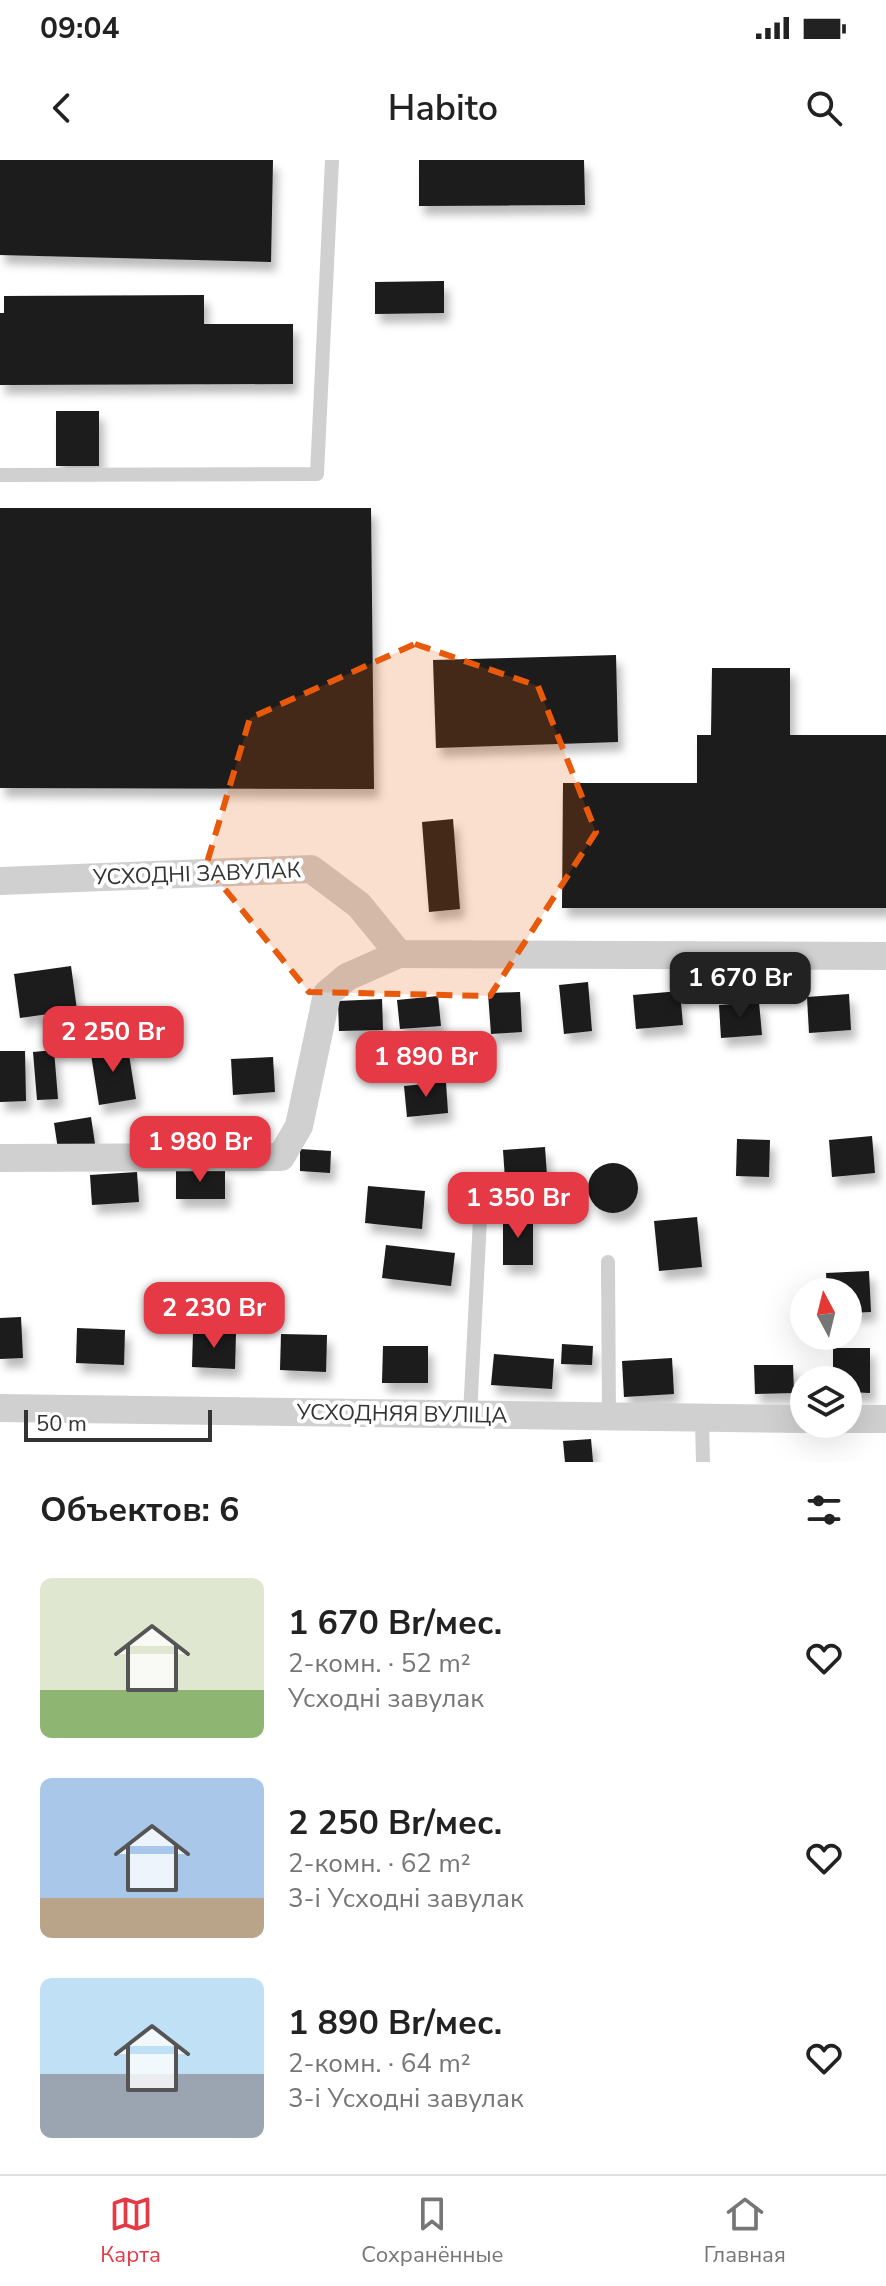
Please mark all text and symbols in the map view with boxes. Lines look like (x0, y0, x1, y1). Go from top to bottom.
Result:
text: 09:04 (40, 8, 119, 49)
text: Habito (388, 84, 498, 133)
icon: back (40, 86, 84, 130)
icon: search (802, 86, 846, 130)
street label: УСХОДНІ ЗАВУЛАК (92, 855, 301, 893)
pin: 1 670 Br (657, 952, 823, 1020)
text: 1 670 Br (688, 960, 792, 995)
pin: 2 250 Br (30, 1006, 196, 1074)
text: 2 250 Br (61, 1014, 165, 1049)
pin: 1 890 Br (343, 1031, 509, 1099)
text: 1 890 Br (374, 1039, 478, 1074)
pin: 1 980 Br (117, 1116, 283, 1184)
text: 1 980 Br (148, 1124, 252, 1159)
pin: 1 350 Br (435, 1172, 601, 1240)
text: 1 350 Br (466, 1180, 570, 1215)
north arrow (790, 1278, 862, 1350)
map controls (790, 1278, 862, 1438)
pin: 2 230 Br (131, 1282, 297, 1350)
text: 2 230 Br (162, 1290, 266, 1325)
button: layers (790, 1366, 862, 1438)
street label: УСХОДНЯЯ ВУЛІЦА (295, 1397, 508, 1431)
scale bar (24, 1406, 212, 1442)
text: 50 m (36, 1409, 87, 1439)
text: Объектов: 6 (40, 1487, 239, 1533)
icon: filters (802, 1488, 846, 1532)
text: 1 670 Br/мес. (288, 1600, 502, 1646)
icon: home (104, 1610, 200, 1706)
icon: heart (802, 1636, 846, 1680)
text: 2-комн. · 52 m² (288, 1646, 471, 1681)
text: Усходні завулак (288, 1681, 484, 1716)
text: 2 250 Br/мес. (288, 1800, 502, 1846)
icon: home (104, 1810, 200, 1906)
icon: heart (802, 1836, 846, 1880)
text: 2-комн. · 62 m² (288, 1846, 471, 1881)
text: 3-і Усходні завулак (288, 1881, 524, 1916)
text: 1 890 Br/мес. (288, 2000, 502, 2046)
icon: home (104, 2010, 200, 2106)
icon: heart (802, 2036, 846, 2080)
text: 2-комн. · 64 m² (288, 2046, 471, 2081)
text: 3-і Усходні завулак (288, 2081, 524, 2116)
tab: Карта (100, 2192, 161, 2270)
tab: Сохранённые (361, 2192, 503, 2270)
tab: Главная (704, 2192, 786, 2270)

